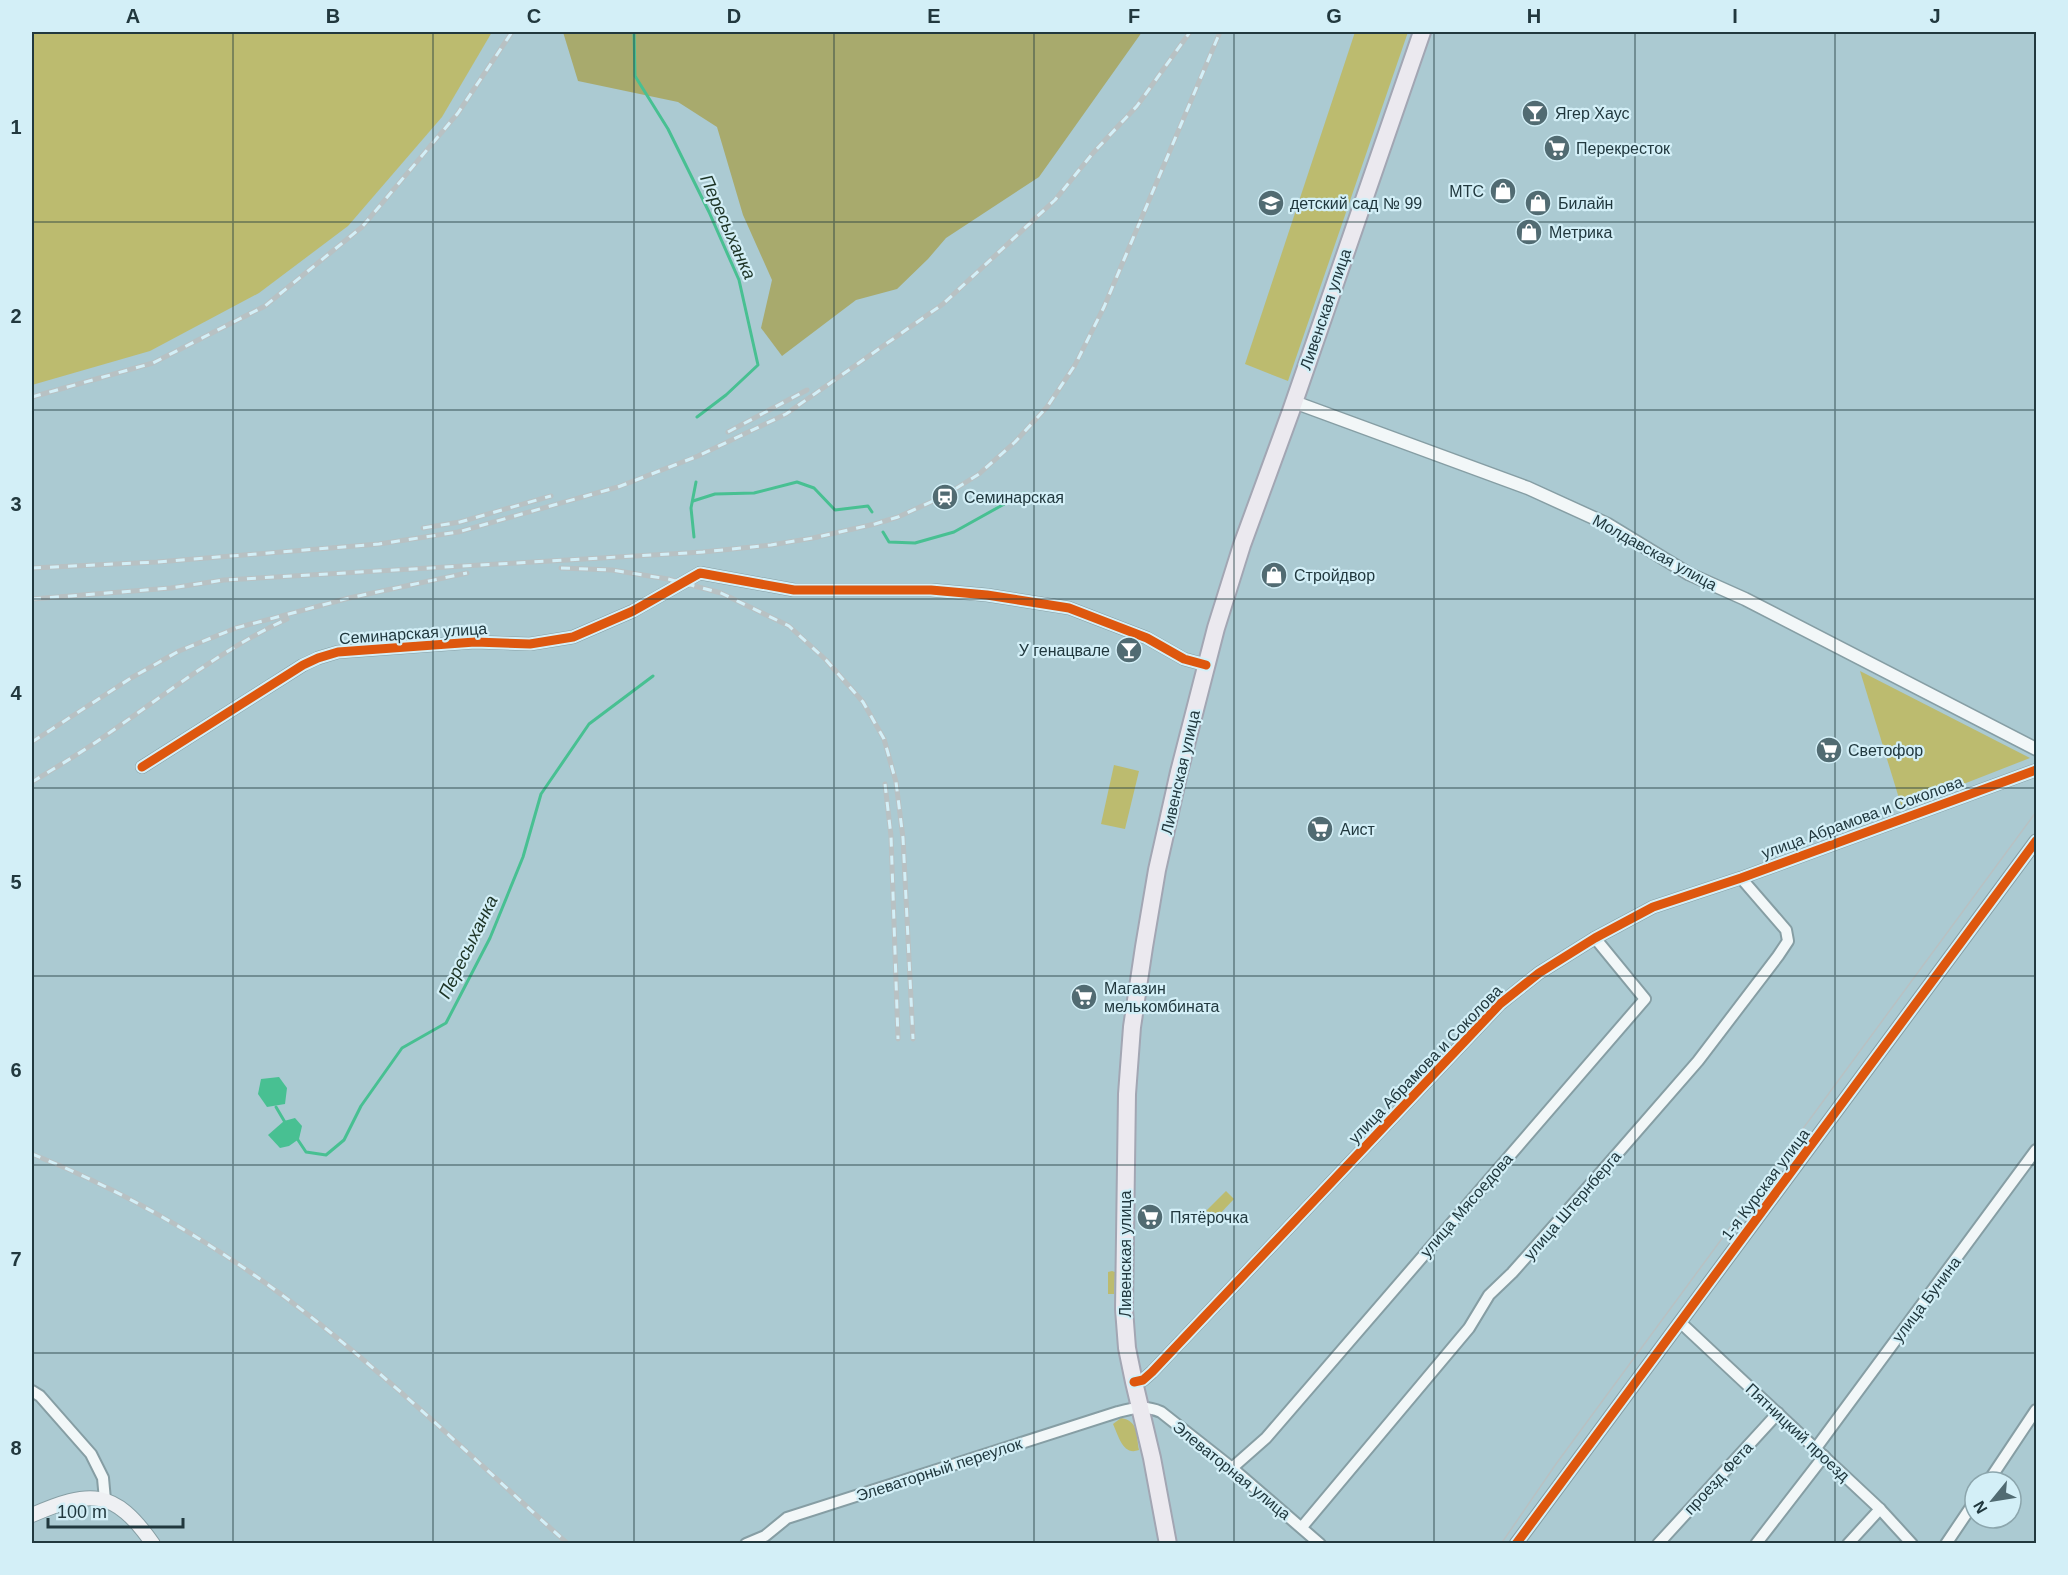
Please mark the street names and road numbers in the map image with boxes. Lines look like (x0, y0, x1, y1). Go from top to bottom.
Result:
street label: Ливенская улица (1297, 246, 1354, 372)
street label: Молдавская улица (1590, 511, 1720, 594)
street label: Семинарская улица (338, 620, 488, 647)
street label: Ливенская улица (1158, 708, 1203, 836)
street label: улица Абрамова и Соколова (1759, 773, 1965, 862)
street label: улица Абрамова и Соколова (1345, 982, 1505, 1147)
street label: 1-я Курская улица (1718, 1125, 1813, 1243)
street label: улица Штернберга (1521, 1148, 1624, 1263)
street label: улица Мясоедова (1417, 1150, 1516, 1261)
street label: Ливенская улица (1117, 1190, 1134, 1317)
street label: улица Бунина (1889, 1253, 1964, 1345)
street label: Пятницкий проезд (1742, 1380, 1853, 1485)
street label: Элеваторная улица (1170, 1418, 1294, 1523)
street label: Элеваторный переулок (854, 1434, 1025, 1504)
street label: проезд Фета (1681, 1439, 1756, 1518)

